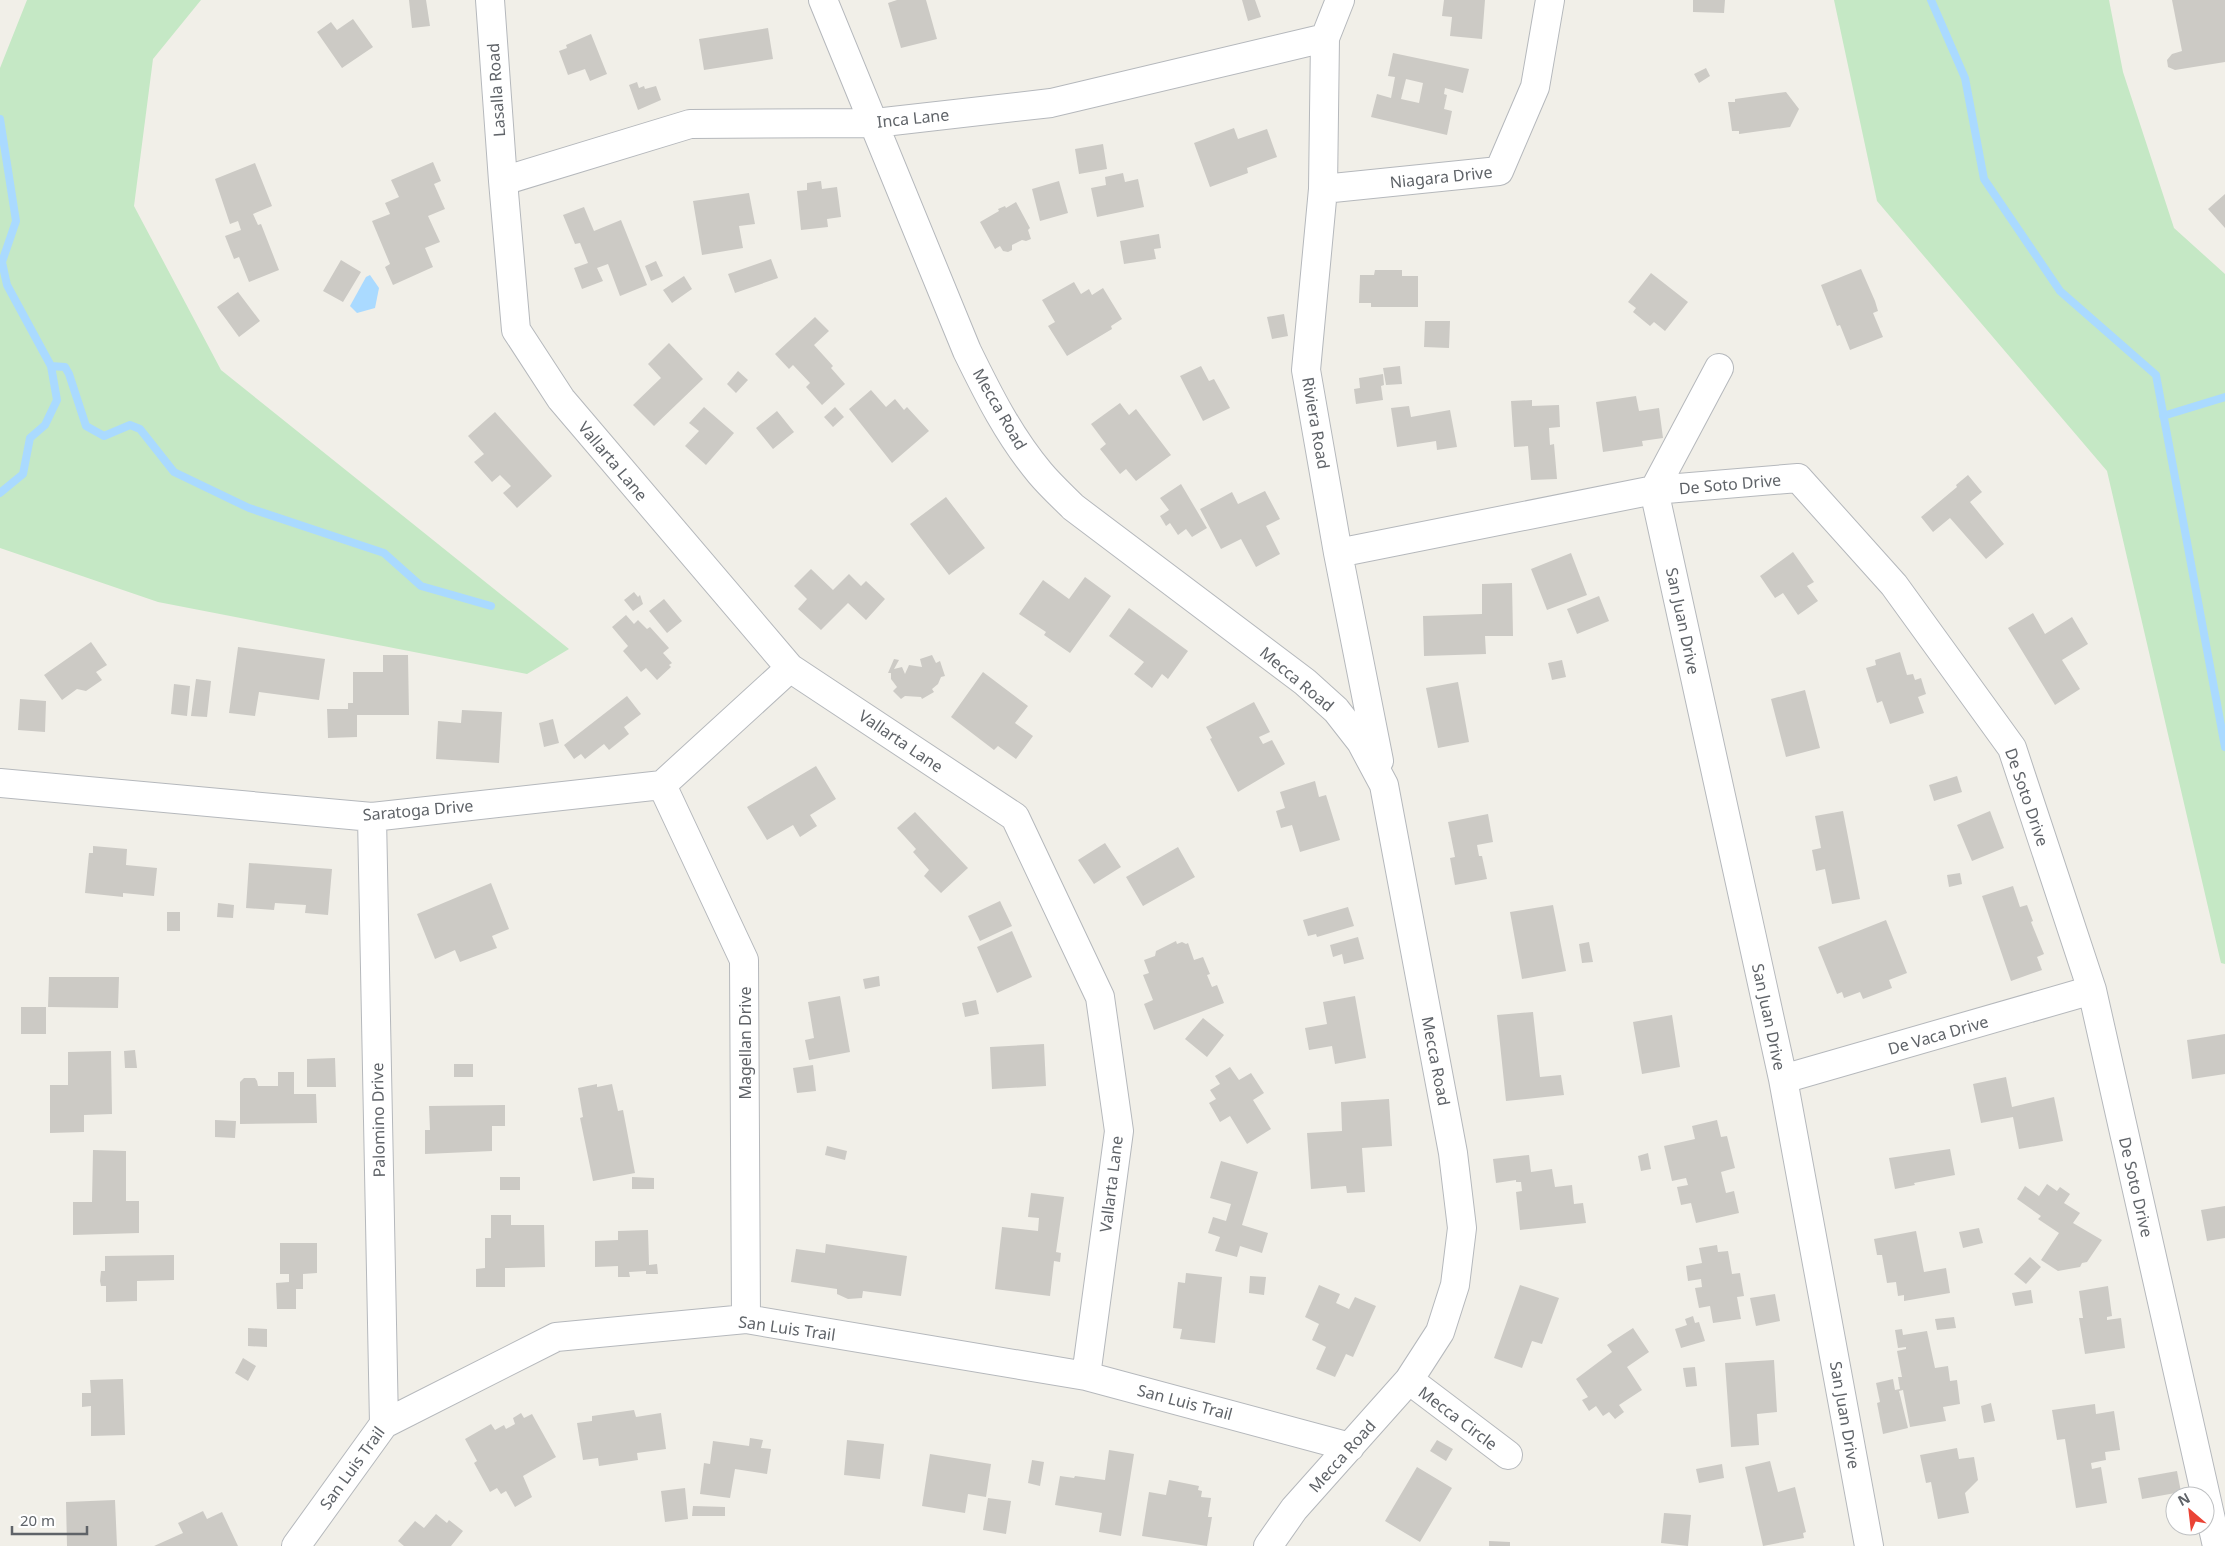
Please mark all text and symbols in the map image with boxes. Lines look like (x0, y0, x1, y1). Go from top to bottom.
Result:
street label: Lasalla Road (482, 42, 510, 138)
street label: Inca Lane (876, 103, 950, 133)
street label: Niagara Drive (1389, 161, 1493, 193)
street label: Mecca Road (968, 364, 1032, 454)
street label: Riviera Road (1297, 375, 1335, 471)
street label: Vallarta Lane (573, 417, 653, 505)
street label: De Soto Drive (1678, 469, 1782, 499)
street label: San Juan Drive (1661, 566, 1705, 676)
street label: Mecca Road (1255, 641, 1339, 717)
street label: Vallarta Lane (855, 705, 947, 777)
street label: De Soto Drive (2000, 745, 2054, 849)
street label: Saratoga Drive (362, 794, 474, 826)
street label: San Juan Drive (1747, 962, 1791, 1072)
street label: Magellan Drive (734, 986, 756, 1100)
street label: De Vaca Drive (1885, 1010, 1991, 1060)
street label: Mecca Road (1417, 1014, 1455, 1108)
street label: Palomino Drive (366, 1062, 390, 1178)
street label: Vallarta Lane (1094, 1134, 1128, 1234)
street label: De Soto Drive (2114, 1135, 2158, 1239)
street label: San Luis Trail (737, 1310, 837, 1346)
street label: San Juan Drive (1825, 1360, 1865, 1470)
street label: San Luis Trail (1135, 1379, 1235, 1425)
street label: Mecca Circle (1414, 1381, 1502, 1455)
street label: Mecca Road (1304, 1415, 1380, 1497)
street label: San Luis Trail (314, 1422, 390, 1514)
north arrow (2165, 1486, 2215, 1536)
text: N (2174, 1488, 2193, 1510)
scale bar (12, 1504, 88, 1536)
text: 20 m (20, 1510, 55, 1530)

